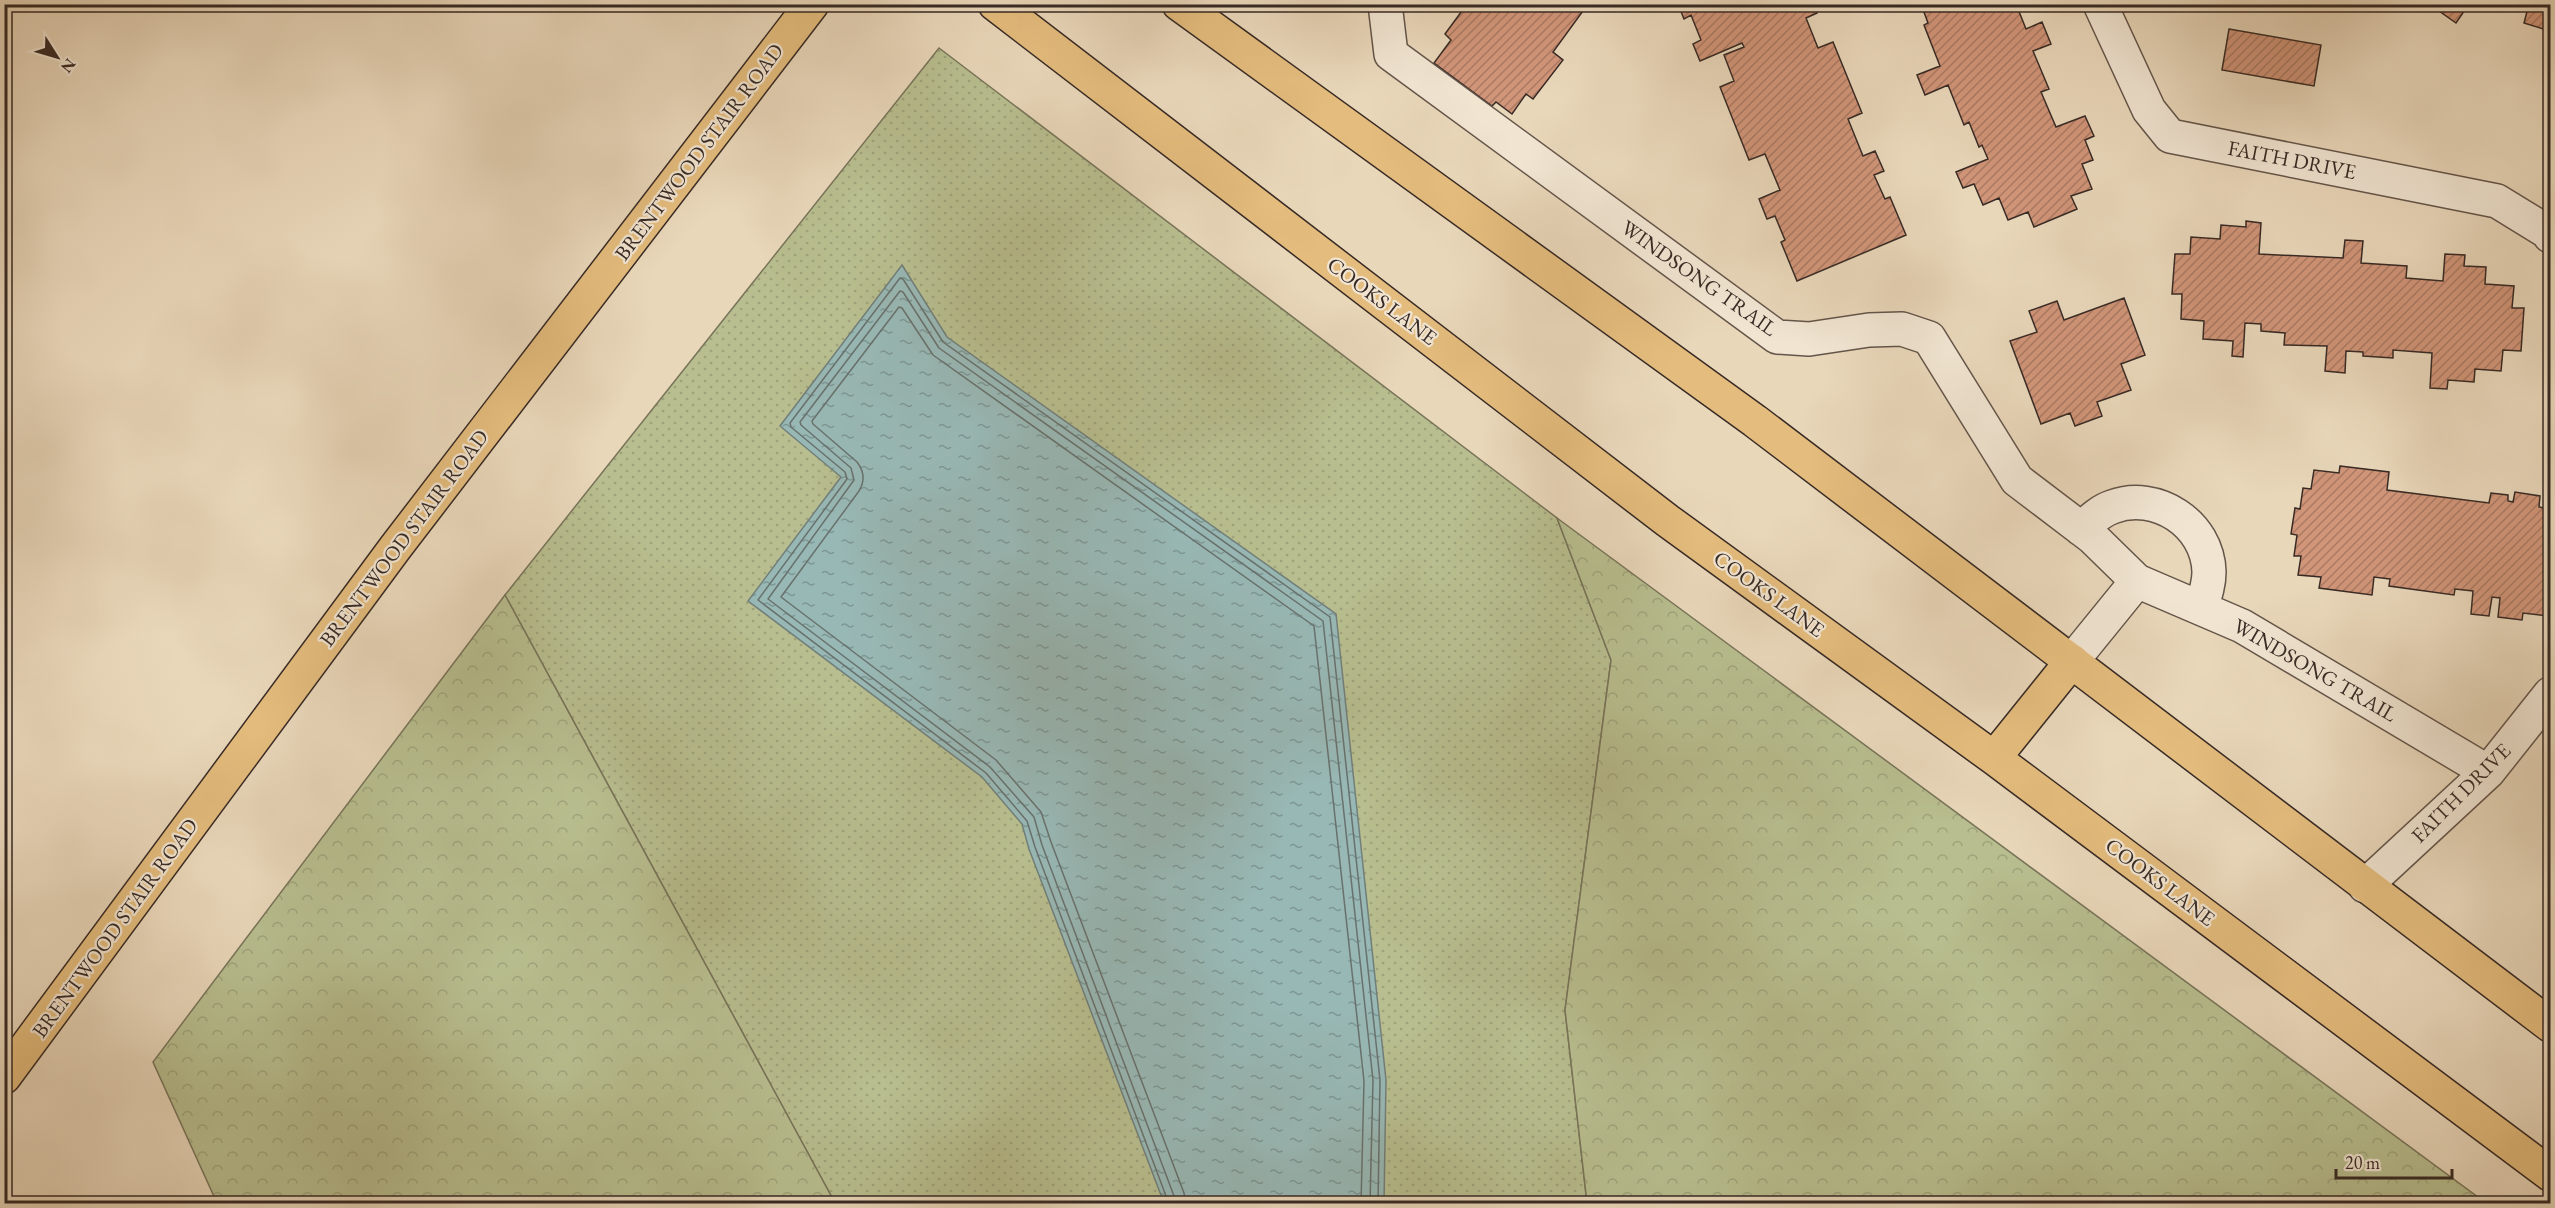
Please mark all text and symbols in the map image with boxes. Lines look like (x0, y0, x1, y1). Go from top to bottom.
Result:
north arrow (27, 27, 87, 87)
street label: BRENTWOOD STAIR ROAD (608, 38, 789, 266)
text: N (56, 54, 81, 77)
street label: FAITH DRIVE (2226, 134, 2359, 185)
street label: WINDSONG TRAIL (1616, 214, 1783, 342)
street label: COOKS LANE (1322, 251, 1443, 351)
street label: BRENTWOOD STAIR ROAD (313, 424, 494, 652)
street label: COOKS LANE (1709, 544, 1830, 643)
street label: WINDSONG TRAIL (2229, 612, 2403, 728)
street label: FAITH DRIVE (2405, 737, 2516, 848)
street label: BRENTWOOD STAIR ROAD (26, 812, 203, 1043)
street label: COOKS LANE (2100, 832, 2221, 932)
scale bar (2336, 1142, 2452, 1180)
text: 20 m (2345, 1151, 2380, 1174)

